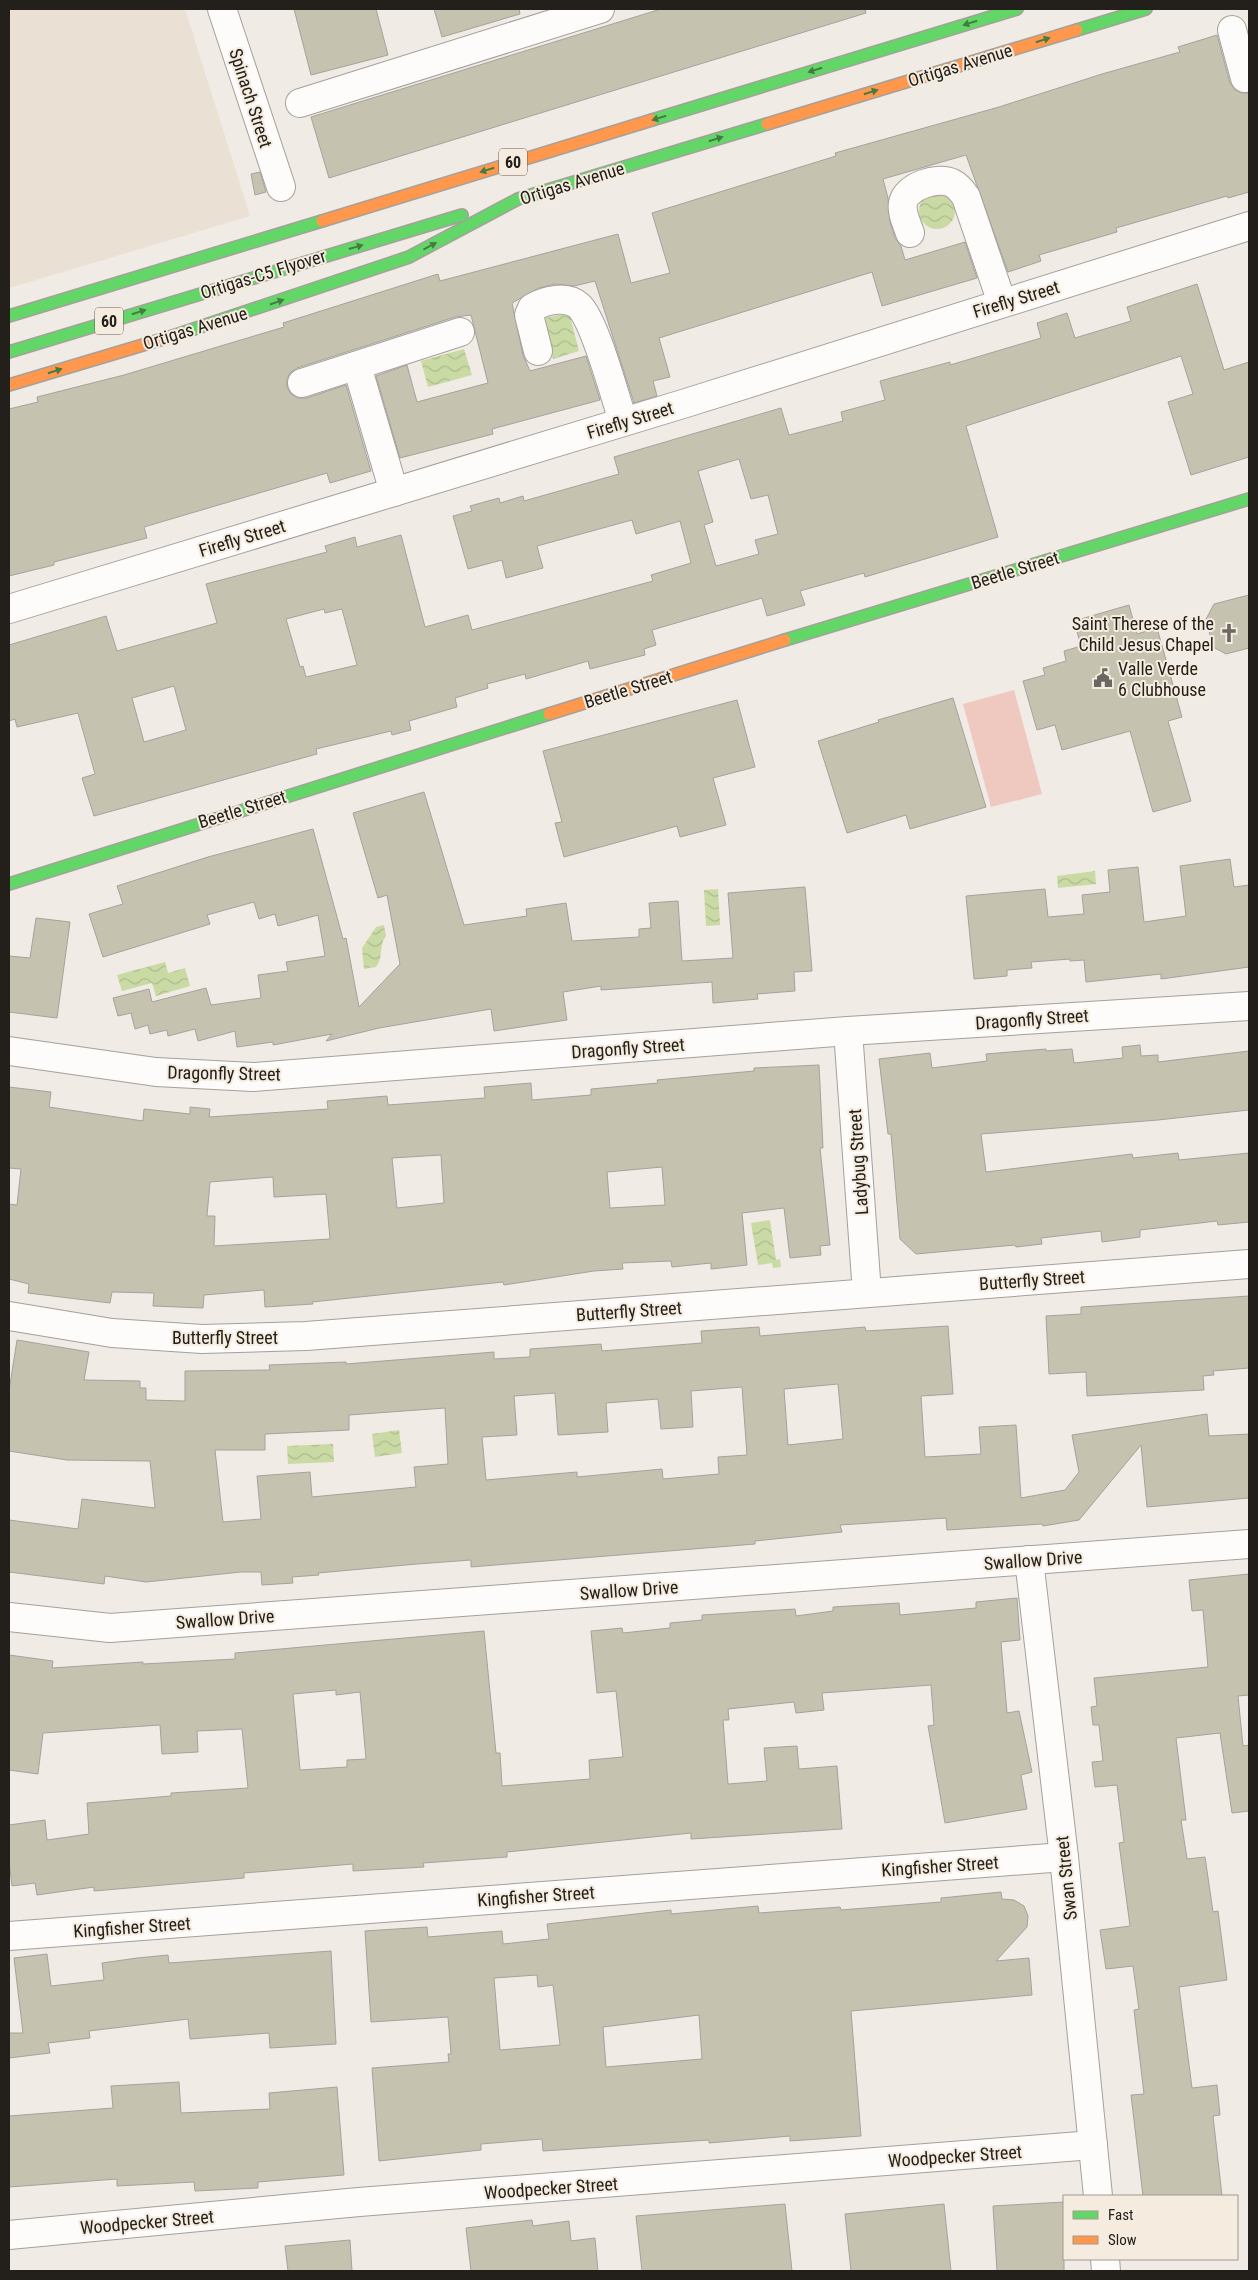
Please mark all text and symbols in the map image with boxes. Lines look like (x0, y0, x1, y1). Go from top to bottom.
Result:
one-way arrow (962, 19, 977, 27)
one-way arrow (1036, 35, 1051, 43)
street label: Ortigas Avenue (905, 39, 1015, 91)
street label: Spinach Street (225, 46, 277, 150)
one-way arrow (807, 67, 822, 75)
one-way arrow (864, 88, 879, 96)
one-way arrow (652, 114, 667, 122)
one-way arrow (708, 135, 723, 143)
road number: 60 (499, 148, 527, 176)
street label: Ortigas Avenue (517, 157, 627, 209)
one-way arrow (479, 166, 494, 174)
one-way arrow (349, 242, 364, 250)
one-way arrow (422, 242, 437, 250)
street label: Ortigas-C5 Flyover (198, 245, 329, 303)
street label: Firefly Street (970, 276, 1062, 322)
one-way arrow (270, 298, 285, 305)
street label: Ortigas Avenue (140, 302, 250, 354)
one-way arrow (132, 307, 147, 315)
road number: 60 (95, 308, 123, 334)
one-way arrow (48, 366, 63, 374)
street label: Firefly Street (584, 397, 676, 443)
street label: Firefly Street (196, 515, 288, 561)
street label: Beetle Street (968, 547, 1062, 593)
place label: Saint Therese of the Child Jesus Chapel (1072, 613, 1214, 655)
church icon: Saint Therese of the Child Jesus Chapel (1218, 622, 1240, 644)
place label: Valle Verde 6 Clubhouse (1118, 658, 1206, 700)
street label: Beetle Street (581, 666, 675, 712)
public building icon: Valle Verde 6 Clubhouse (1092, 667, 1114, 689)
street label: Beetle Street (195, 786, 289, 832)
street label: Dragonfly Street (975, 1005, 1089, 1033)
street label: Dragonfly Street (571, 1034, 685, 1062)
street label: Dragonfly Street (167, 1062, 281, 1084)
street label: Ladybug Street (844, 1108, 872, 1216)
street label: Butterfly Street (978, 1266, 1086, 1294)
street label: Butterfly Street (575, 1297, 683, 1325)
street label: Butterfly Street (172, 1327, 278, 1348)
street label: Swallow Drive (983, 1546, 1083, 1574)
street label: Swallow Drive (579, 1576, 679, 1604)
street label: Swallow Drive (175, 1605, 275, 1633)
street label: Swan Street (1051, 1835, 1081, 1921)
street label: Kingfisher Street (881, 1851, 999, 1881)
street label: Kingfisher Street (477, 1881, 595, 1911)
street label: Kingfisher Street (73, 1912, 191, 1942)
street label: Woodpecker Street (887, 2141, 1023, 2171)
street label: Woodpecker Street (483, 2173, 619, 2203)
legend (1063, 2195, 1238, 2260)
street label: Woodpecker Street (79, 2206, 215, 2238)
text: Fast (1108, 2206, 1133, 2224)
text: Slow (1108, 2231, 1137, 2249)

